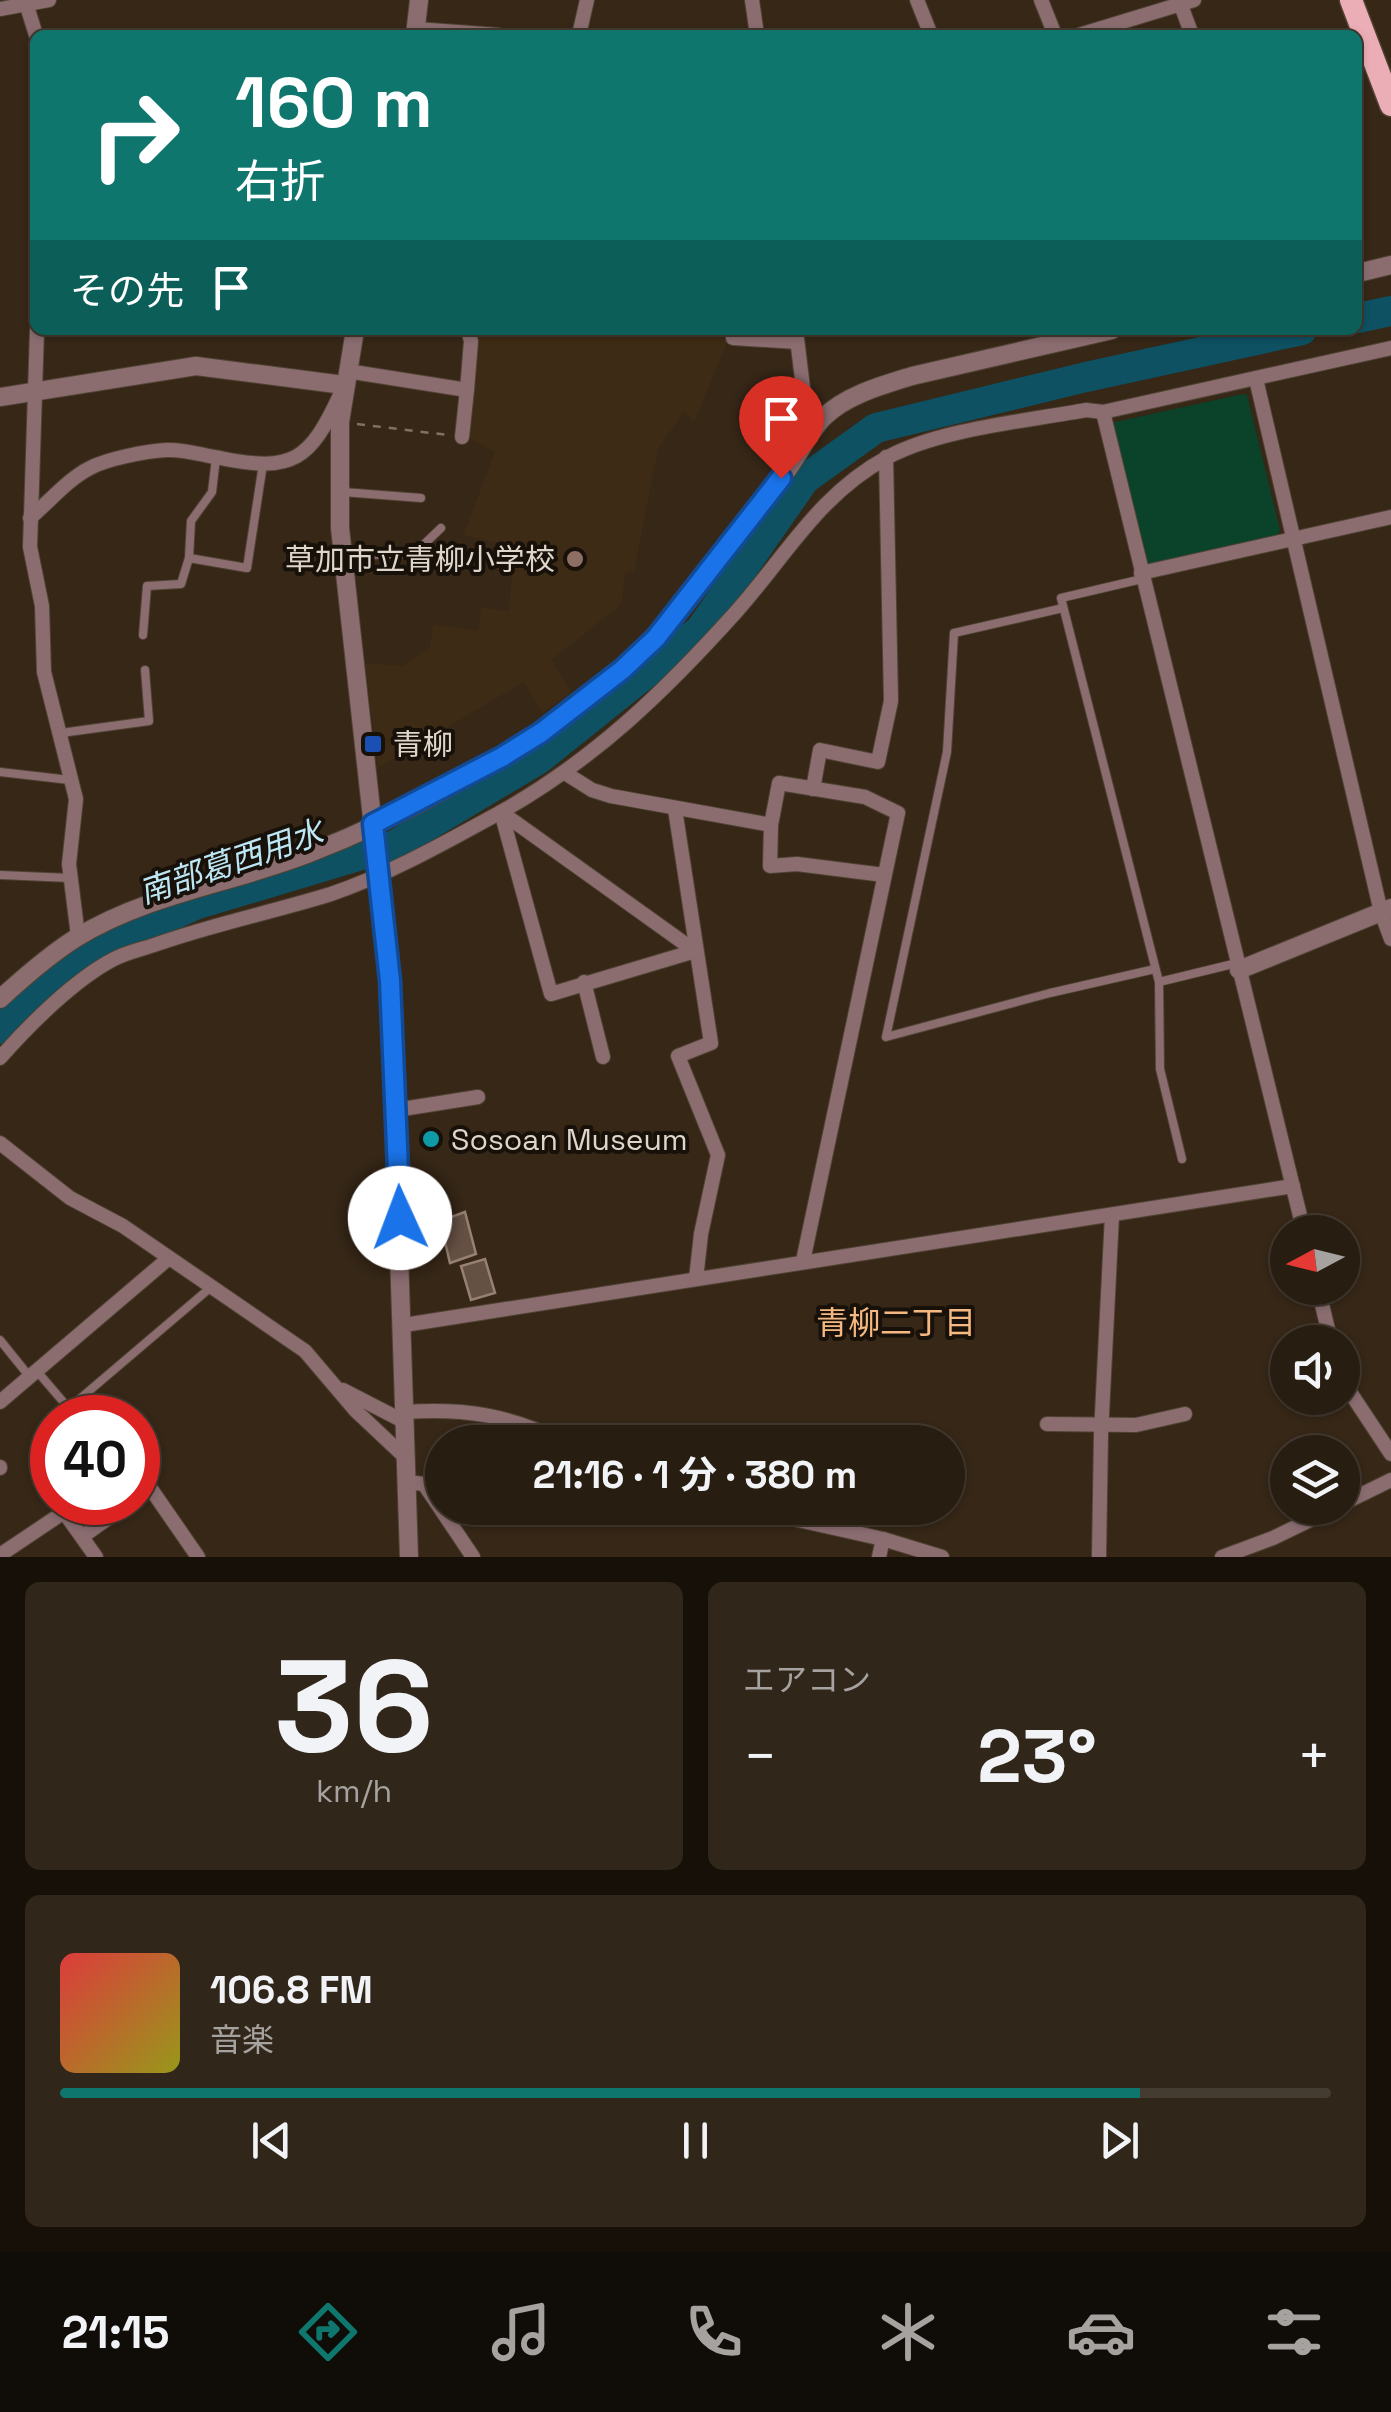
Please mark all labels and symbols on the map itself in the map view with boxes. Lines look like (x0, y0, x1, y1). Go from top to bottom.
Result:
pin (739, 376, 824, 479)
place label: 草加市立青柳小学校 (285, 540, 555, 579)
marker: 草加市立青柳小学校 (564, 548, 586, 570)
place label: 青柳 (393, 725, 453, 764)
marker: 青柳 (362, 733, 384, 755)
water label: 南部葛西用水 (134, 811, 331, 912)
place label: Sosoan Museum (451, 1120, 688, 1159)
marker: Sosoan Museum (420, 1128, 442, 1150)
position arrow (348, 1166, 452, 1270)
north arrow (1270, 1215, 1360, 1305)
district label: 青柳二丁目 (816, 1303, 976, 1343)
speed limit sign: 40 (30, 1395, 160, 1525)

